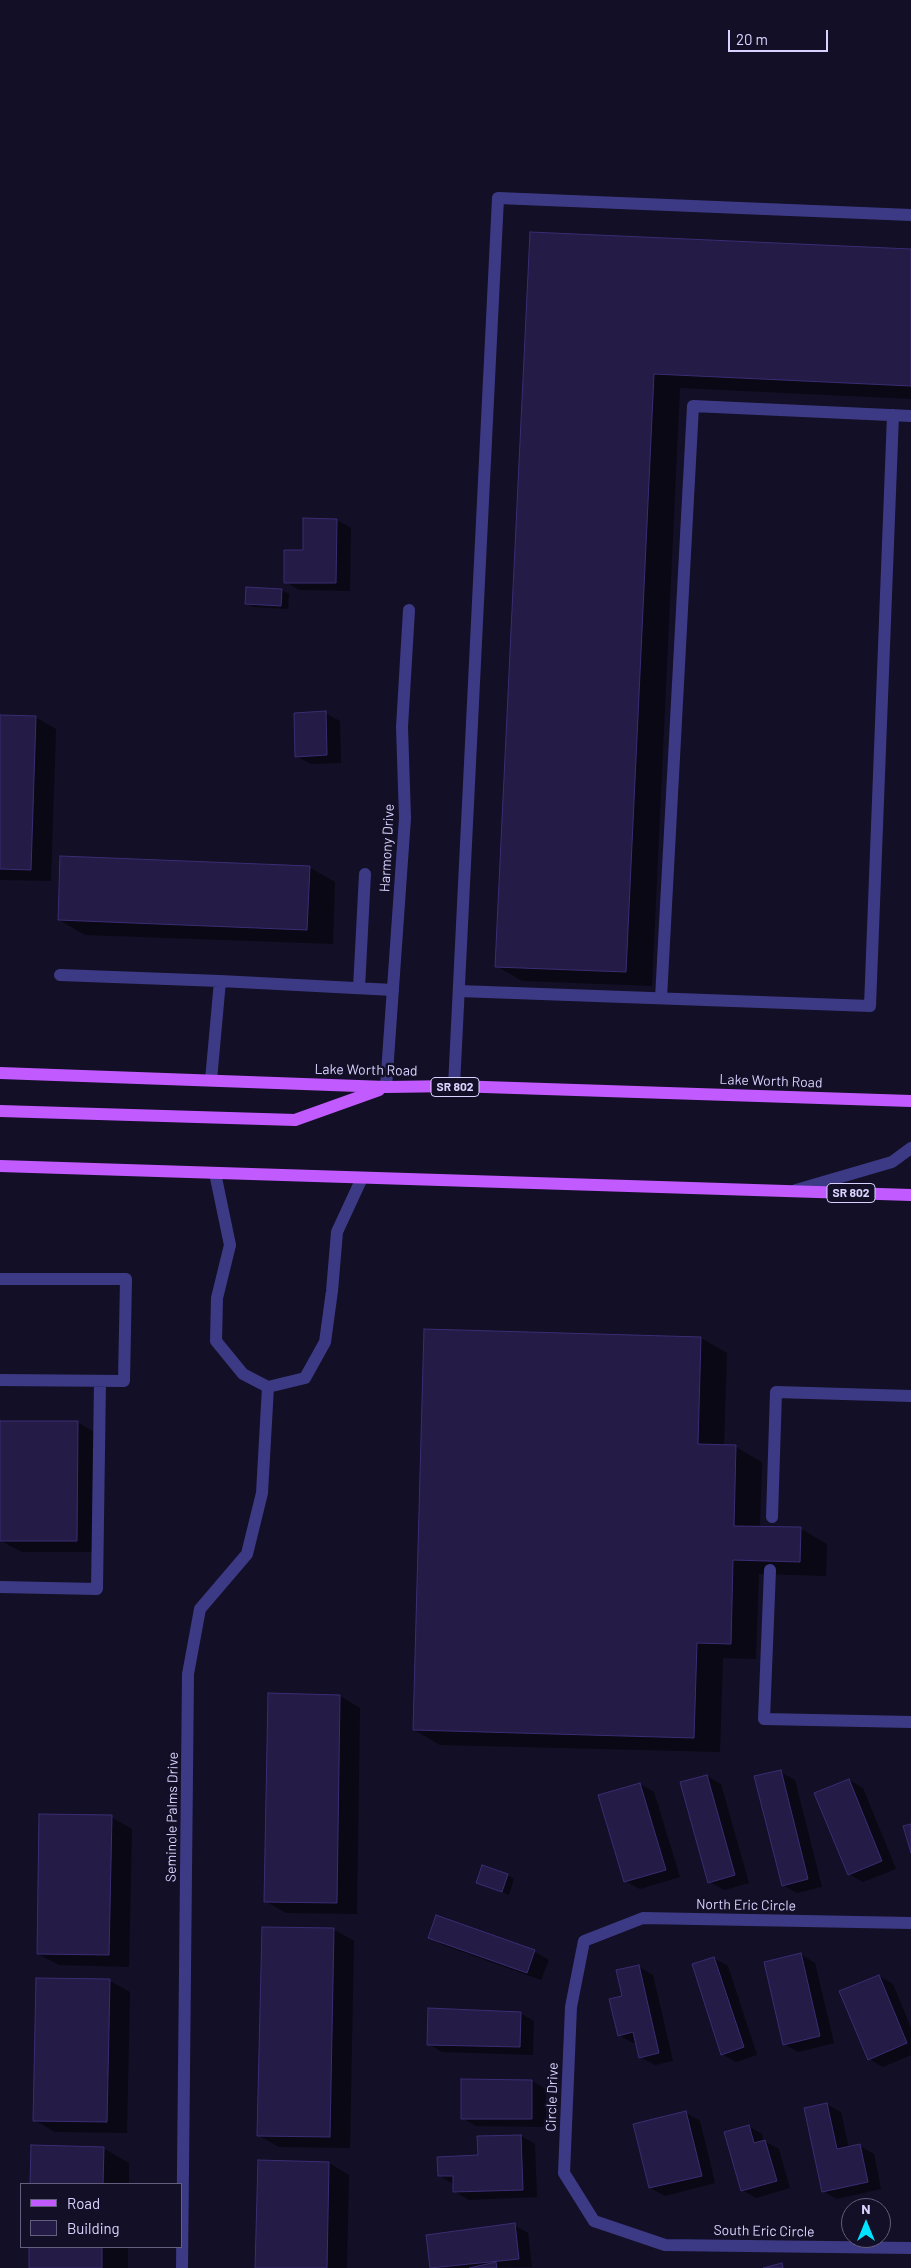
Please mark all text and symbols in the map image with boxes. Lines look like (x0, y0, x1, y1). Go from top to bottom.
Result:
scale bar (731, 20, 831, 52)
text: 20 m (736, 30, 768, 48)
street label: Harmony Drive (376, 803, 398, 893)
street label: Lake Worth Road (314, 1061, 418, 1079)
street label: Lake Worth Road (719, 1071, 823, 1091)
road number: SR 802 (431, 1078, 479, 1096)
road number: SR 802 (827, 1184, 875, 1202)
street label: Seminole Palms Drive (162, 1752, 182, 1882)
street label: North Eric Circle (696, 1896, 796, 1914)
street label: Circle Drive (542, 2062, 562, 2132)
legend (20, 2183, 182, 2248)
text: Road (67, 2194, 100, 2212)
north arrow (841, 2198, 891, 2248)
text: N (861, 2200, 871, 2217)
text: Building (67, 2219, 120, 2237)
street label: South Eric Circle (713, 2222, 815, 2240)

